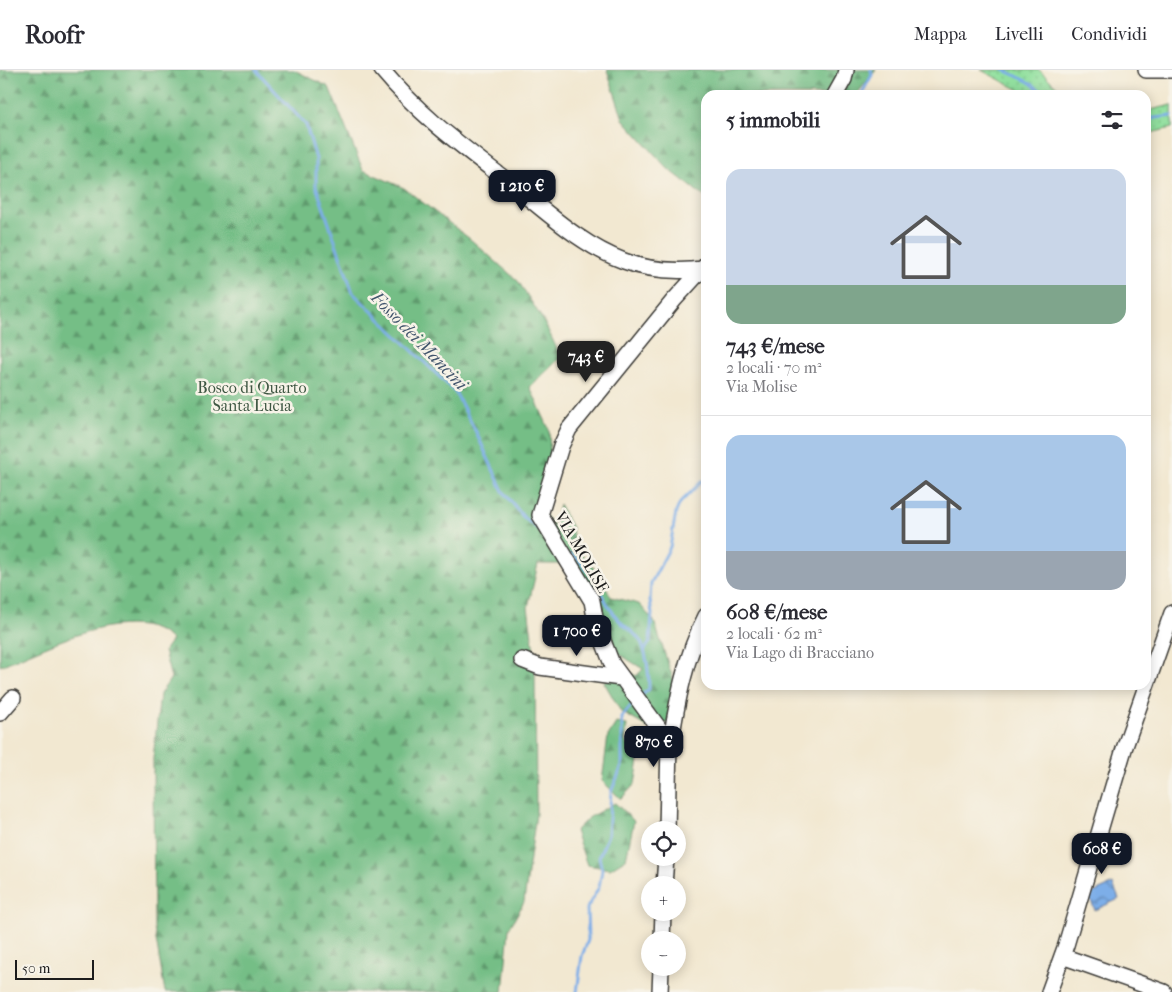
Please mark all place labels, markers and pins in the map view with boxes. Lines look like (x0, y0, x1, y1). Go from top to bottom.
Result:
pin: 1 210 € (476, 170, 568, 212)
pin: 743 € (551, 340, 621, 383)
pin: 1 700 € (531, 614, 623, 657)
pin: 870 € (619, 726, 689, 768)
pin: 608 € (1067, 832, 1137, 875)

